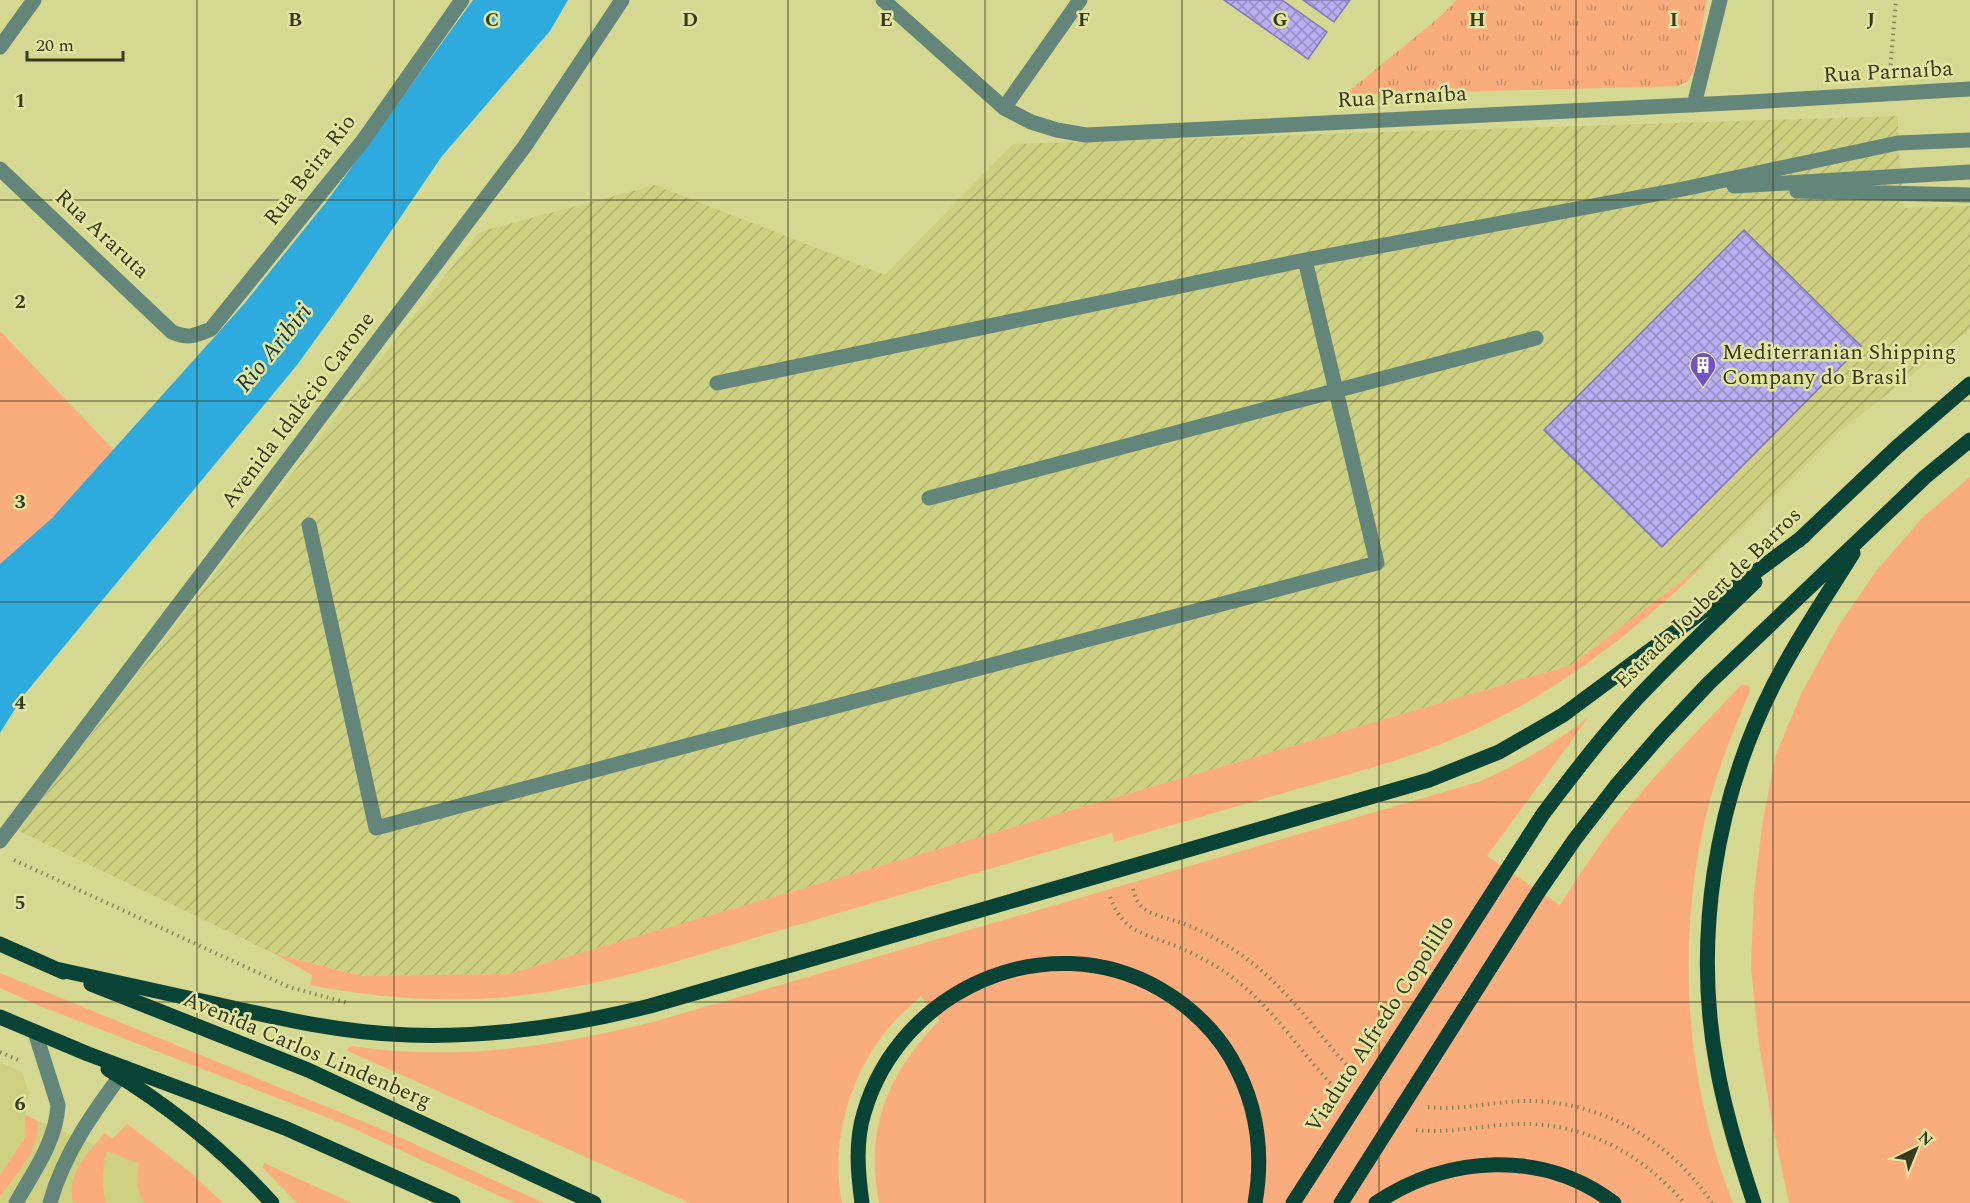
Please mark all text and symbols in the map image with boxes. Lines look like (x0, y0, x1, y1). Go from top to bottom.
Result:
text: B (288, 5, 302, 35)
text: C (485, 5, 499, 35)
text: D (682, 5, 698, 35)
text: E (879, 5, 893, 35)
text: F (1078, 5, 1090, 35)
text: G (1272, 5, 1288, 35)
text: H (1469, 5, 1485, 35)
text: I (1670, 5, 1678, 35)
text: J (1867, 5, 1875, 35)
scale bar (27, 24, 123, 62)
text: 20 m (36, 32, 74, 59)
street label: Rua Parnaíba (1822, 52, 1954, 92)
street label: Rua Parnaíba (1336, 77, 1468, 117)
text: 1 (14, 86, 26, 116)
street label: Rua Beira Rio (256, 107, 364, 233)
street label: Rua Araruta (47, 181, 157, 287)
text: 2 (14, 287, 26, 317)
water label: Rio Aribiri (227, 296, 321, 400)
street label: Avenida Idalécio Carone (213, 305, 383, 515)
place label: Mediterranian Shipping Company do Brasil (1722, 336, 1956, 394)
building icon: Mediterranian Shipping Company do Brasil (1688, 350, 1718, 388)
text: 3 (14, 487, 26, 517)
street label: Estrada Joubert de Barros (1607, 499, 1809, 697)
text: 4 (14, 688, 26, 718)
text: 5 (14, 888, 26, 918)
street label: Viaduto Alfredo Copolillo (1297, 909, 1463, 1139)
street label: Avenida Carlos Lindenberg (178, 983, 436, 1117)
text: 6 (14, 1089, 26, 1119)
north arrow (1886, 1119, 1946, 1179)
text: N (1913, 1126, 1939, 1152)

